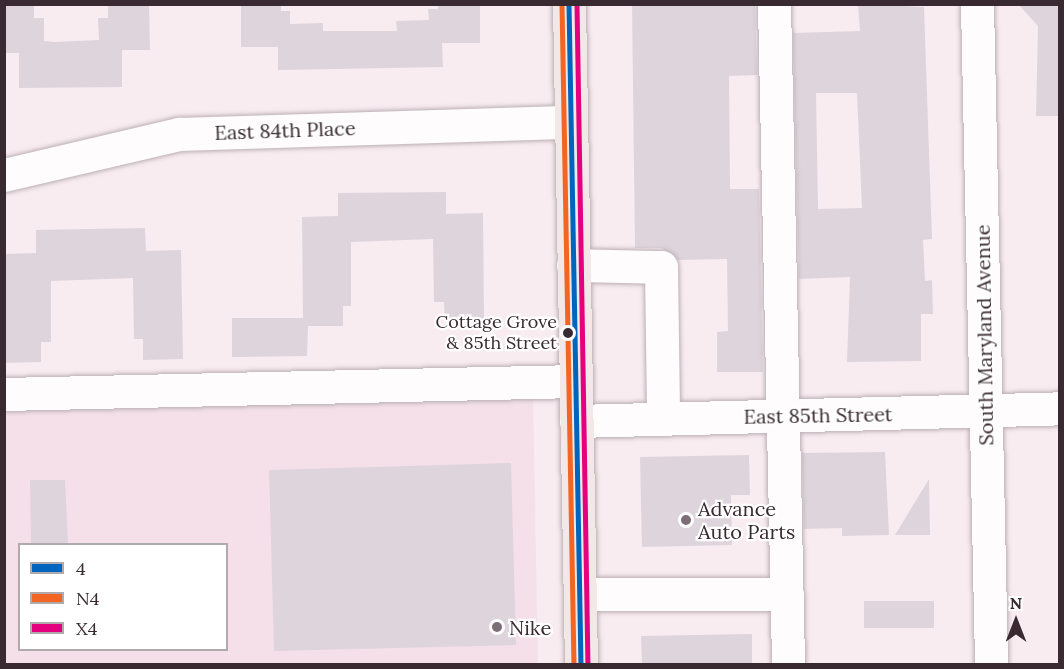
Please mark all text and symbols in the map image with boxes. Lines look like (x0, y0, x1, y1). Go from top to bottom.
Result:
street label: East 84th Place (214, 116, 356, 144)
street label: South Maryland Avenue (970, 224, 998, 446)
place label: Cottage Grove & 85th Street (436, 312, 557, 354)
marker: Cottage Grove & 85th Street (562, 327, 574, 339)
street label: East 85th Street (743, 402, 893, 428)
place label: Advance Auto Parts (698, 496, 795, 543)
marker: Advance Auto Parts (679, 513, 693, 527)
legend (18, 543, 228, 651)
text: 4 (76, 557, 86, 580)
text: N4 (76, 587, 99, 610)
north arrow (986, 591, 1046, 651)
text: N (1010, 593, 1022, 613)
place label: Nike (509, 615, 551, 639)
text: X4 (76, 617, 97, 640)
marker: Nike (490, 620, 504, 634)

